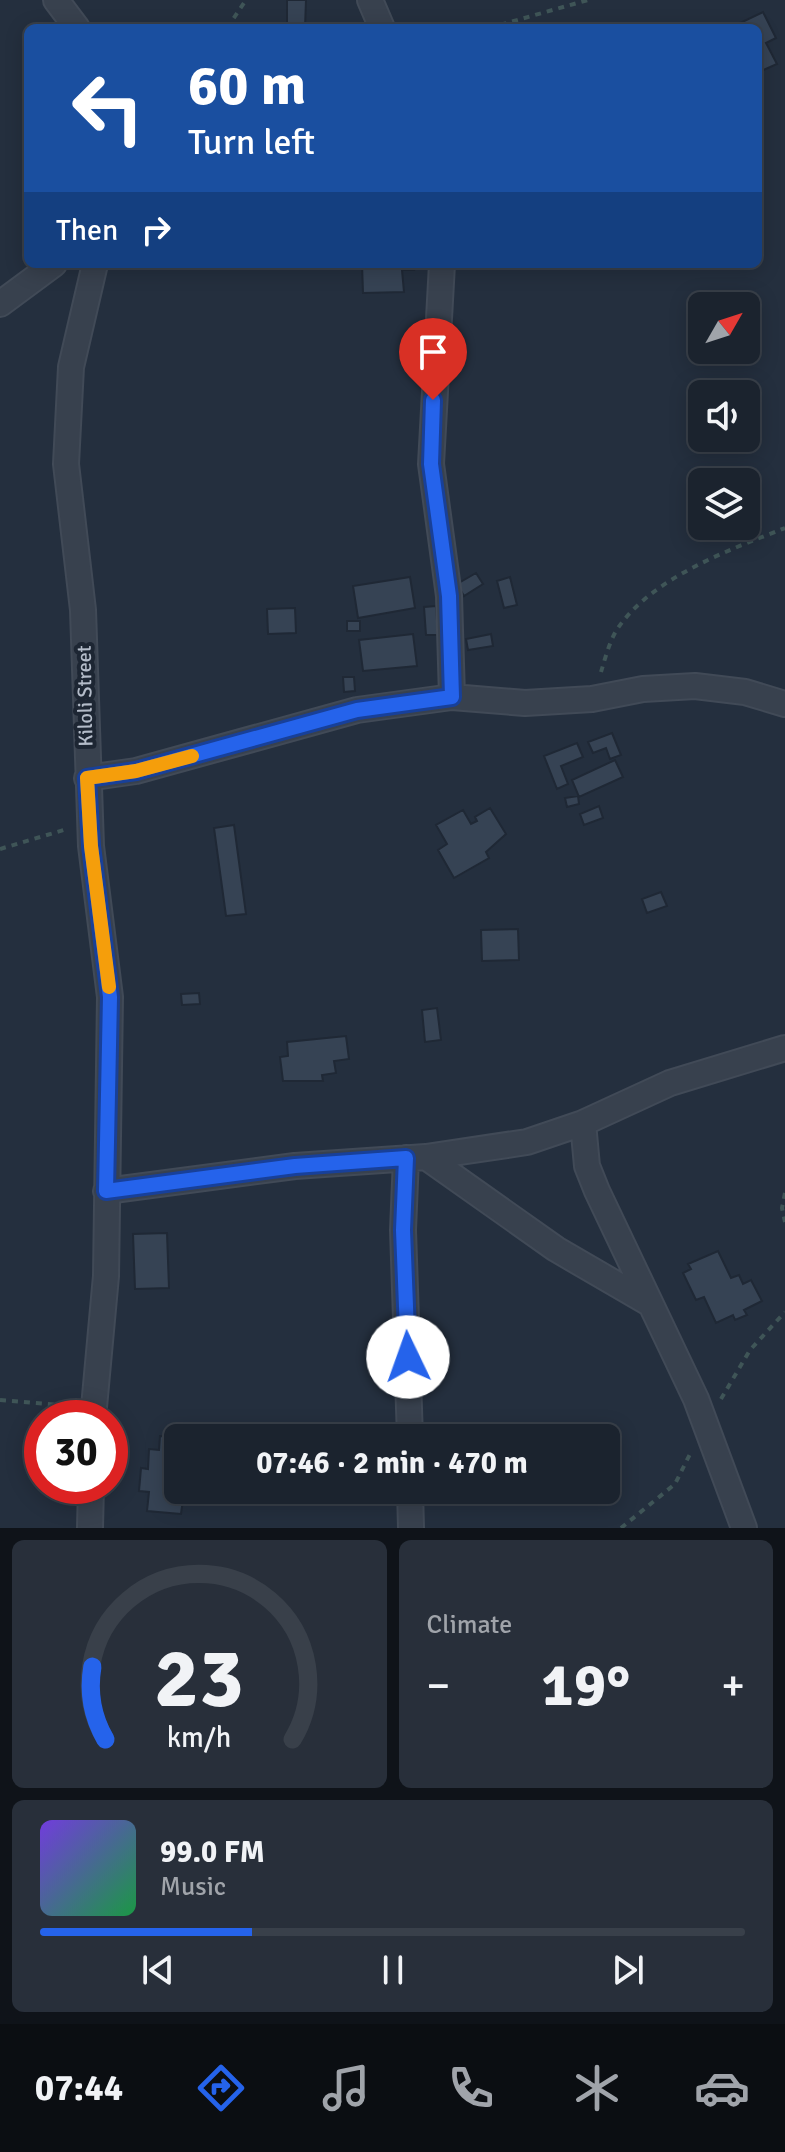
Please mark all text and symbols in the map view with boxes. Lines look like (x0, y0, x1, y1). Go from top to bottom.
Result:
text: 60 m (188, 51, 306, 120)
icon: left (56, 56, 160, 160)
text: Turn left (188, 120, 315, 165)
icon: right (134, 208, 178, 252)
text: Then (56, 212, 118, 249)
north arrow (688, 292, 760, 364)
map controls (688, 292, 760, 540)
pin (399, 318, 467, 400)
icon: arrive (411, 330, 455, 374)
button: sound (688, 380, 760, 452)
button: layers (688, 468, 760, 540)
street label: Kiloli Street (72, 645, 98, 747)
position arrow (366, 1315, 450, 1399)
speed limit sign: 30 (24, 1400, 128, 1504)
text: 07:46 · 2 min · 470 m (256, 1445, 528, 1482)
text: Climate (427, 1609, 512, 1641)
text: 23 (154, 1628, 244, 1730)
text: 19° (541, 1649, 630, 1723)
text: − (427, 1659, 450, 1713)
text: + (721, 1659, 745, 1713)
text: km/h (167, 1720, 232, 1755)
text: 99.0 FM (160, 1834, 265, 1871)
text: Music (160, 1871, 226, 1903)
icon: previous (136, 1948, 180, 1992)
icon: pause (371, 1948, 415, 1992)
icon: next (606, 1948, 650, 1992)
icon: directions (193, 2060, 249, 2116)
icon: music (318, 2060, 374, 2116)
icon: phone (443, 2060, 499, 2116)
icon: climate (569, 2060, 625, 2116)
icon: car (694, 2060, 750, 2116)
text: 07:44 (35, 2066, 123, 2111)

